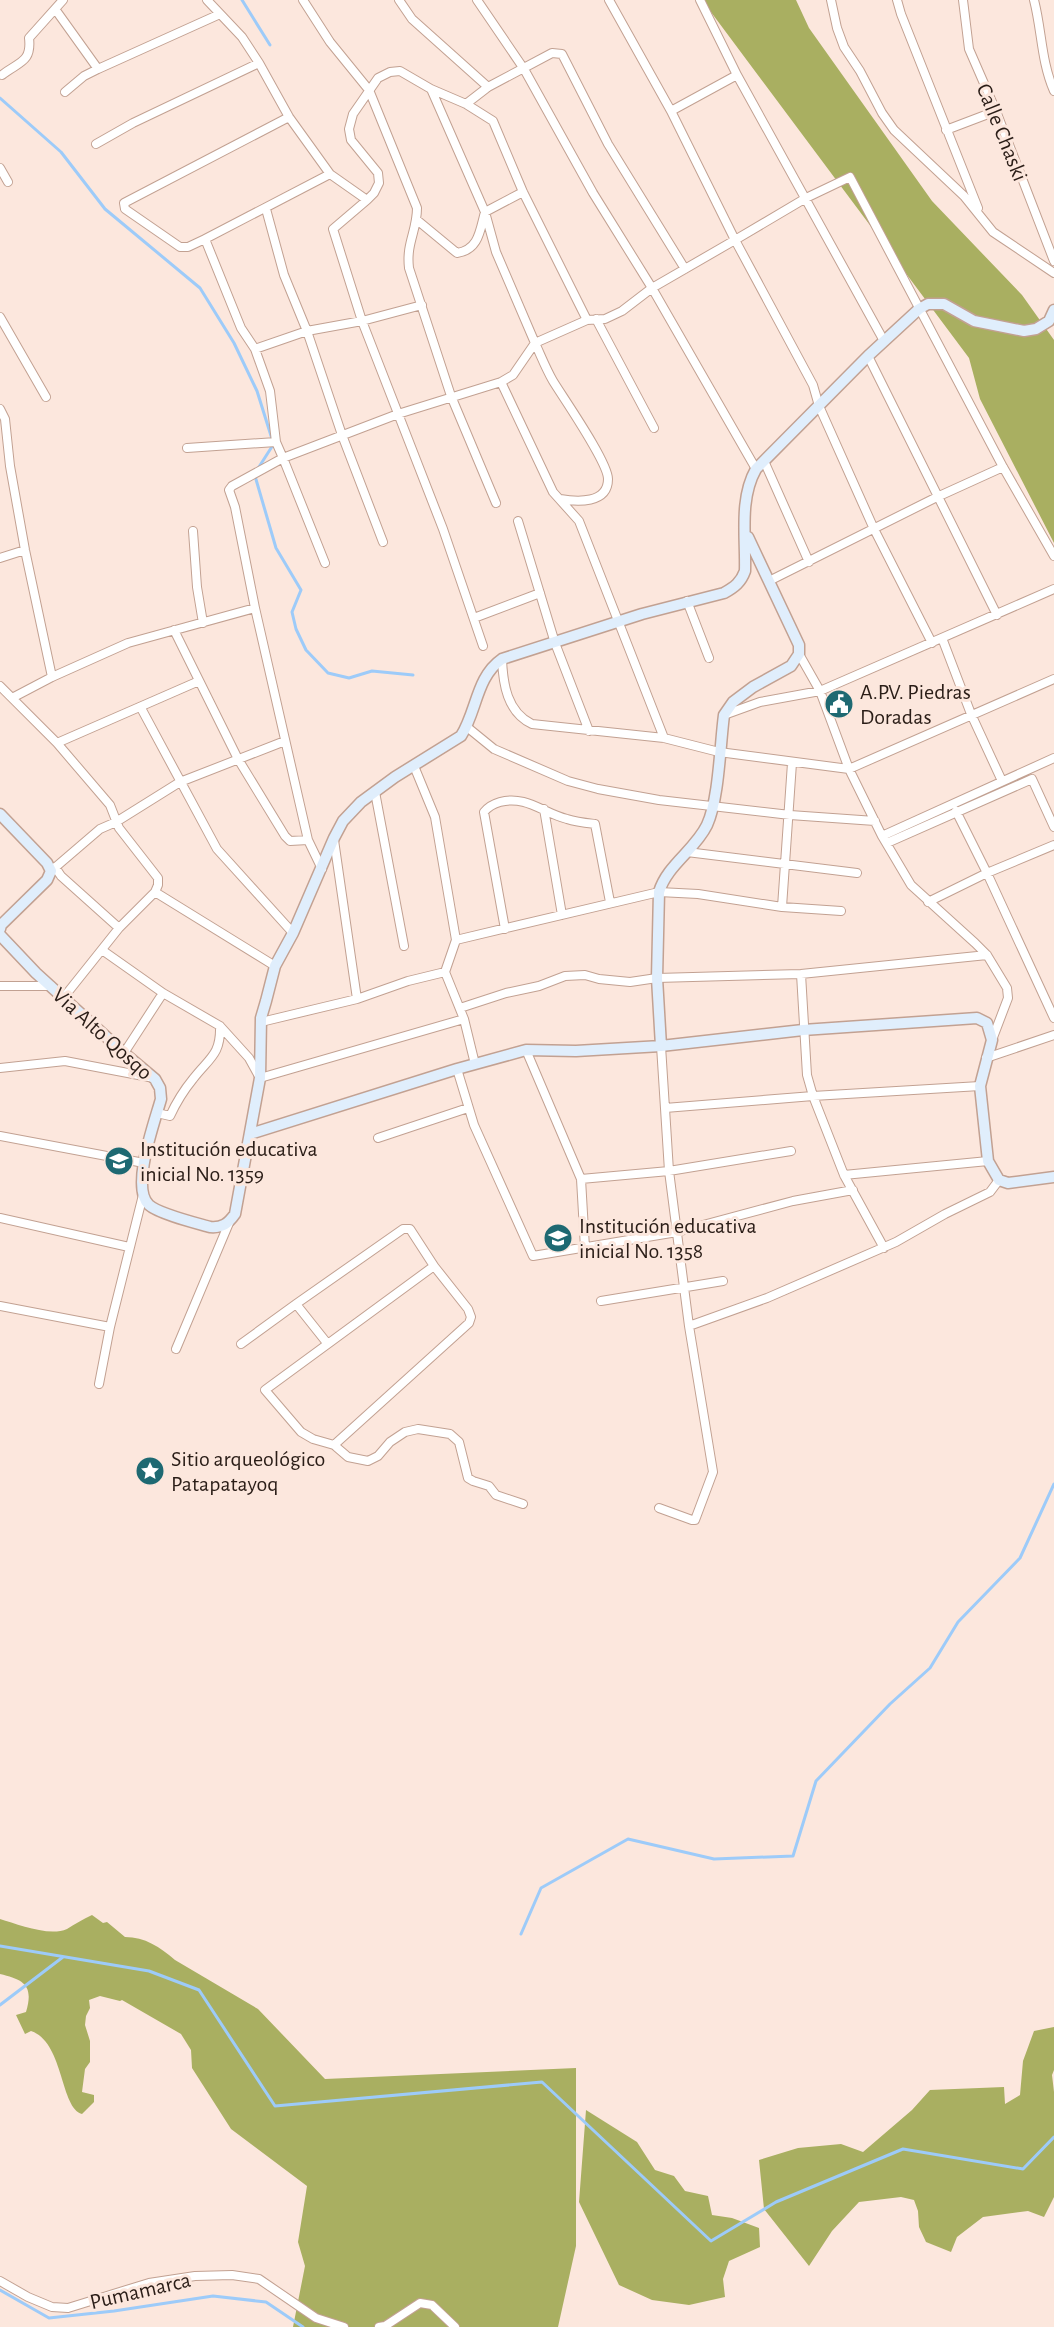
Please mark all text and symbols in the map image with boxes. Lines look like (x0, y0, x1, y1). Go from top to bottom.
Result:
street label: Calle Chaski (973, 81, 1032, 184)
place label: A.P.V. Piedras Doradas (860, 681, 971, 728)
public building icon: A.P.V. Piedras Doradas (823, 688, 855, 720)
street label: Via Alto Qosqo (48, 983, 156, 1084)
place label: Institución educativa inicial No. 1359 (140, 1138, 318, 1185)
school or university icon: Institución educativa inicial No. 1359 (103, 1145, 135, 1177)
place label: Institución educativa inicial No. 1358 (579, 1215, 757, 1262)
school or university icon: Institución educativa inicial No. 1358 (542, 1222, 574, 1254)
place label: Sitio arqueológico Patapatayoq (171, 1448, 325, 1495)
place icon: Sitio arqueológico Patapatayoq (134, 1455, 166, 1487)
street label: Pumamarca (88, 2269, 193, 2313)

